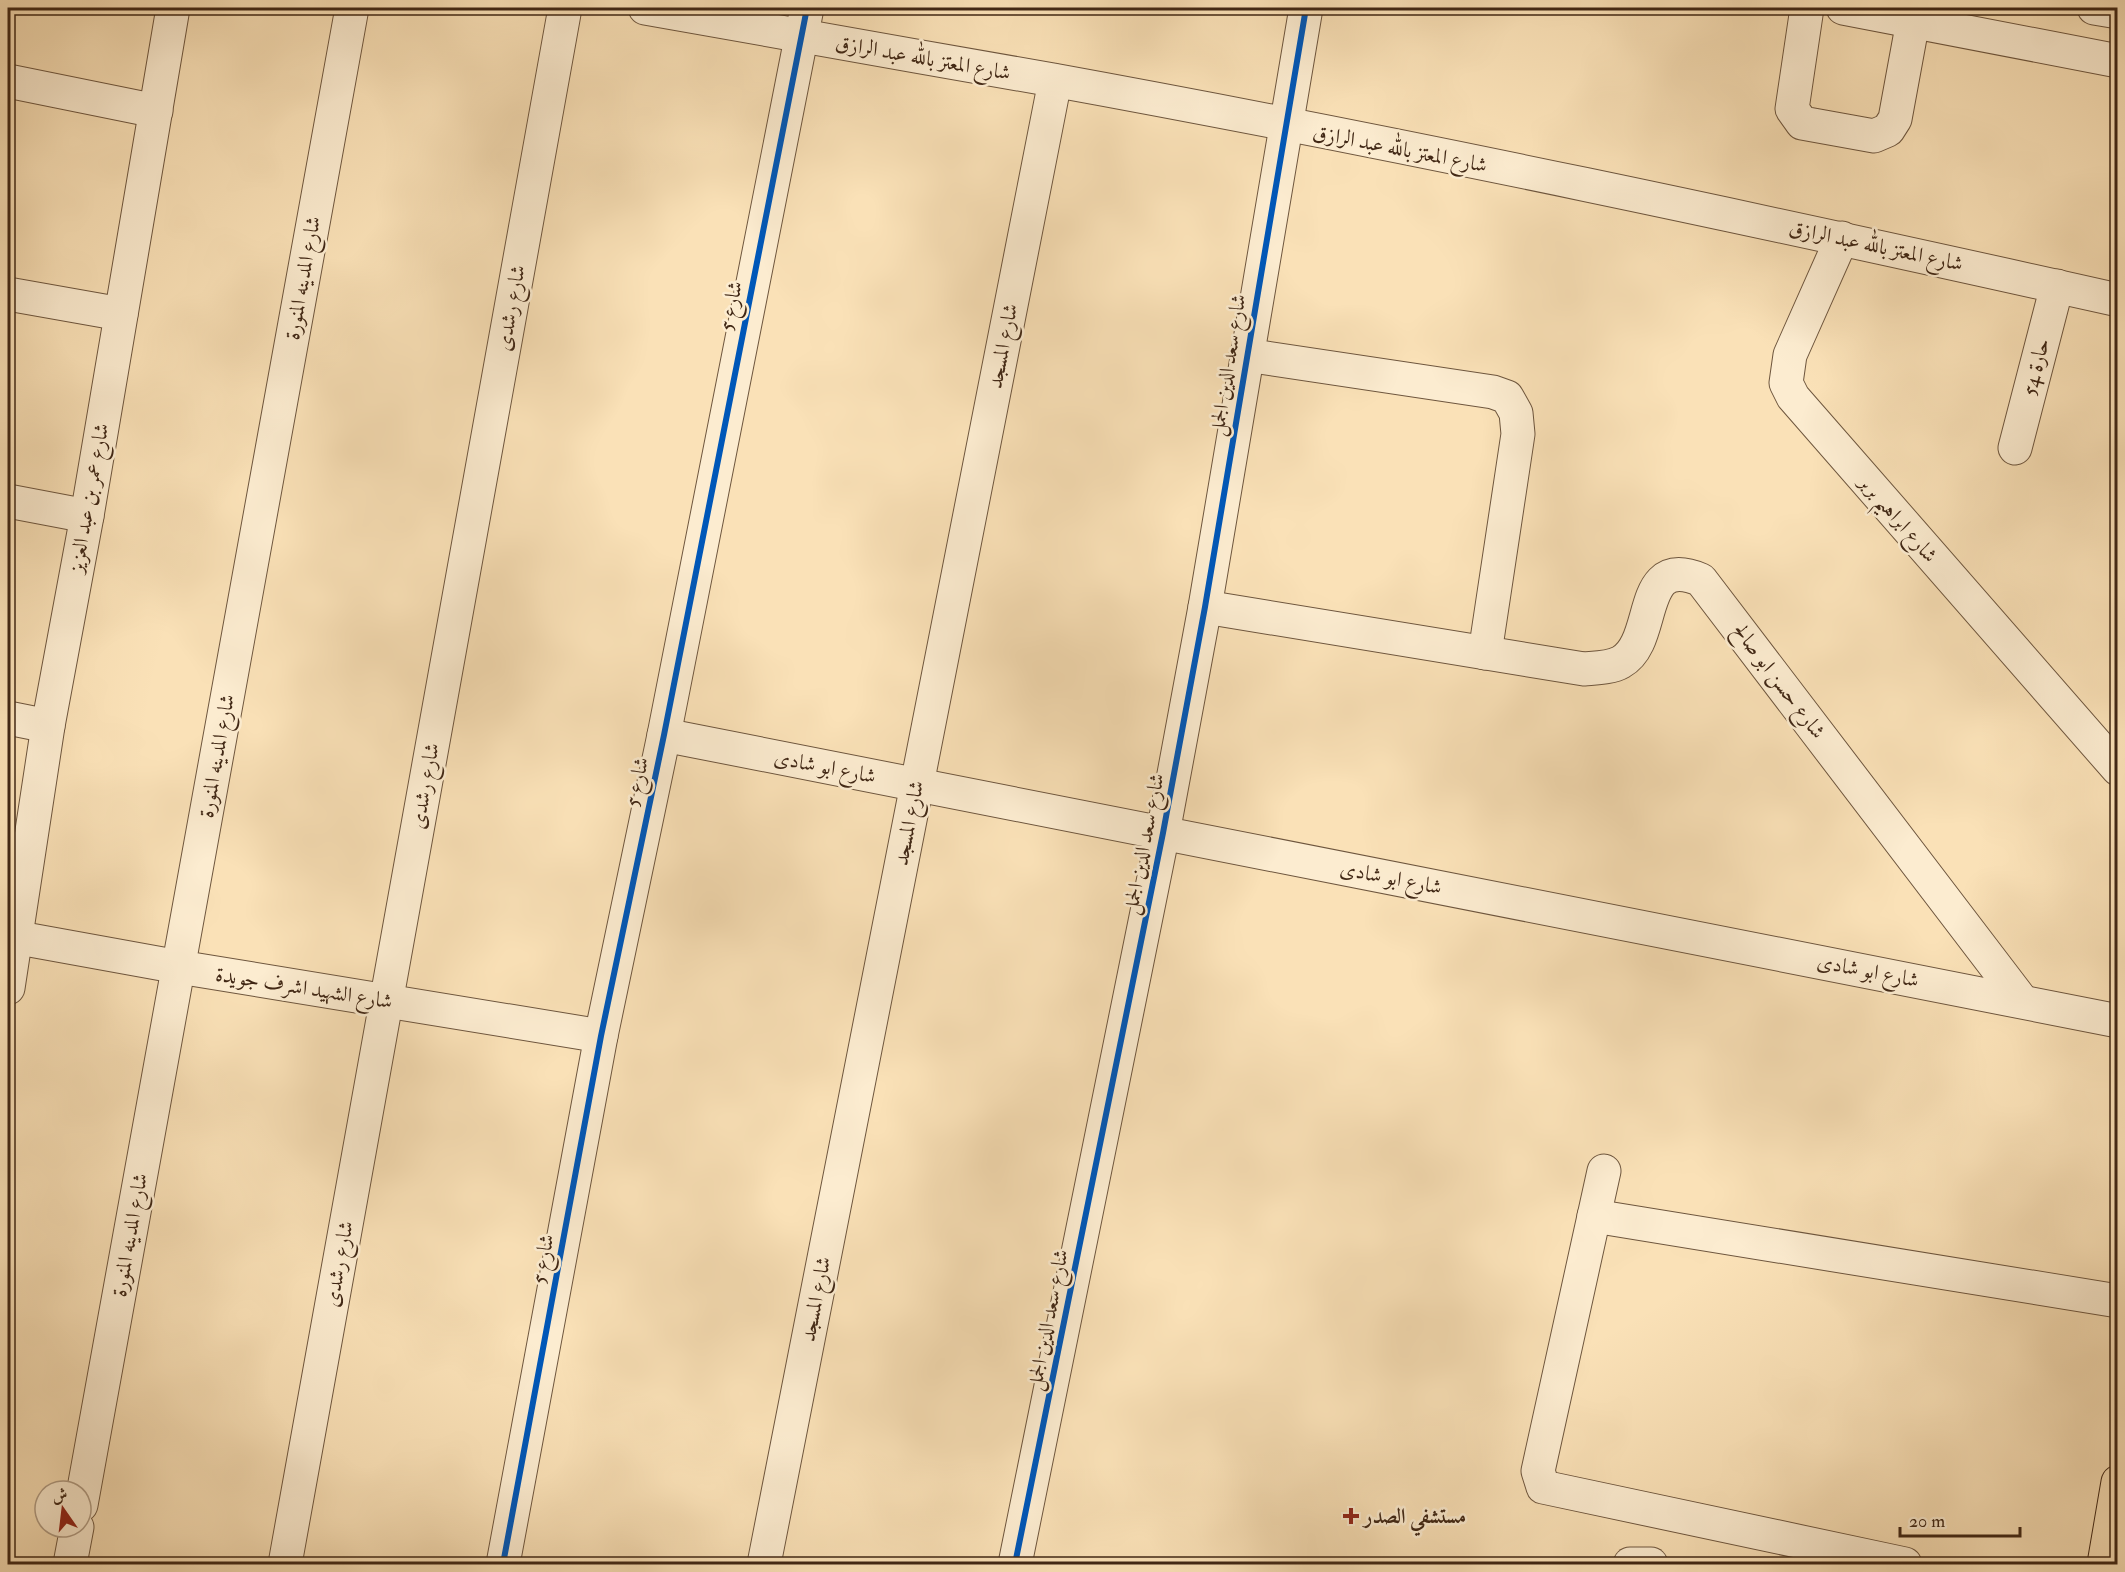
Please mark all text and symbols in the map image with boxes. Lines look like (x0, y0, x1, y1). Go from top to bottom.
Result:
street label: شارع المعتز بالله عبد الرازق (833, 25, 1013, 91)
street label: شارع المعتز بالله عبد الرازق (1310, 115, 1490, 183)
street label: شارع المعتز بالله عبد الرازق (1786, 210, 1966, 282)
street label: شارع المدينه المنورة (279, 214, 331, 343)
street label: شارع رشدى (490, 263, 536, 354)
street label: شارع 5 (713, 279, 753, 334)
street label: شارع سعد الدين الجمل (1203, 292, 1257, 439)
street label: شارع المسجد (982, 301, 1028, 392)
street label: حارة 54 (2016, 336, 2056, 398)
street label: شارع عمر بن عبد العزيز (62, 421, 119, 578)
street label: شارع ابراهيم بربر (1846, 468, 1943, 573)
street label: شارع حسن ابو صالح (1723, 618, 1831, 747)
street label: شارع المدينه المنورة (193, 692, 245, 821)
street label: شارع رشدى (404, 741, 450, 832)
street label: شارع ابو شادى (771, 744, 878, 794)
street label: شارع 5 (619, 755, 659, 810)
street label: شارع سعد الدين الجمل (1117, 771, 1175, 918)
street label: شارع المسجد (888, 778, 934, 869)
street label: شارع ابو شادى (1337, 855, 1444, 905)
street label: شارع ابو شادى (1814, 948, 1921, 998)
street label: شارع الشهيد اشرف جويدة (213, 961, 394, 1019)
street label: شارع المدينه المنورة (106, 1171, 158, 1300)
street label: شارع رشدى (318, 1219, 364, 1310)
street label: شارع 5 (525, 1232, 565, 1287)
street label: شارع سعد الدين الجمل (1021, 1247, 1079, 1394)
street label: شارع المسجد (795, 1254, 841, 1345)
north arrow (33, 1479, 93, 1539)
text: ش (49, 1484, 70, 1507)
scale bar (1900, 1500, 2020, 1538)
place label: مستشفي الصدر (1362, 1503, 1466, 1537)
marker: مستشفي الصدر (1342, 1507, 1360, 1525)
text: 20 m (1909, 1510, 1945, 1533)

